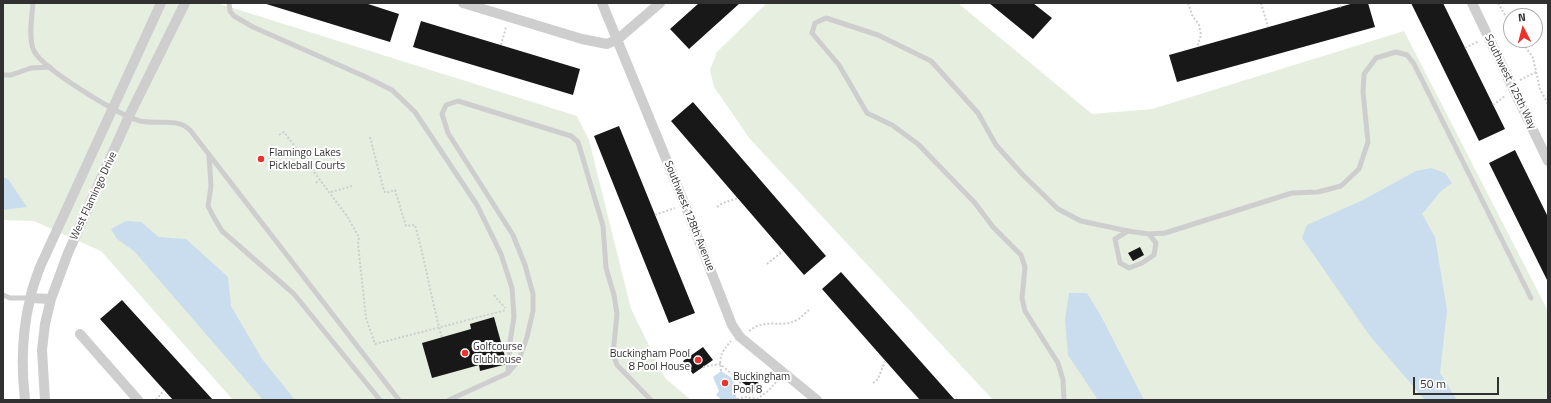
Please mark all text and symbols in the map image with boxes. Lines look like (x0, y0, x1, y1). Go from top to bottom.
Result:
north arrow (1503, 8, 1543, 48)
text: N (1517, 9, 1526, 25)
street label: Southwest 125th Way (1481, 33, 1539, 131)
place label: Flamingo Lakes Pickleball Courts (269, 146, 345, 172)
street label: West Flamingo Drive (68, 150, 120, 242)
marker: Flamingo Lakes Pickleball Courts (256, 154, 266, 164)
street label: Southwest 128th Avenue (661, 159, 717, 273)
place label: Golfcourse Clubhouse (473, 340, 523, 366)
place label: Buckingham Pool 8 Pool House (610, 347, 690, 373)
marker: Golfcourse Clubhouse (460, 348, 470, 358)
marker: Buckingham Pool 8 Pool House (693, 355, 703, 365)
scale bar (1415, 369, 1501, 395)
place label: Buckingham Pool 8 (733, 370, 790, 396)
text: 50 m (1420, 374, 1446, 393)
marker: Buckingham Pool 8 (720, 378, 730, 388)

